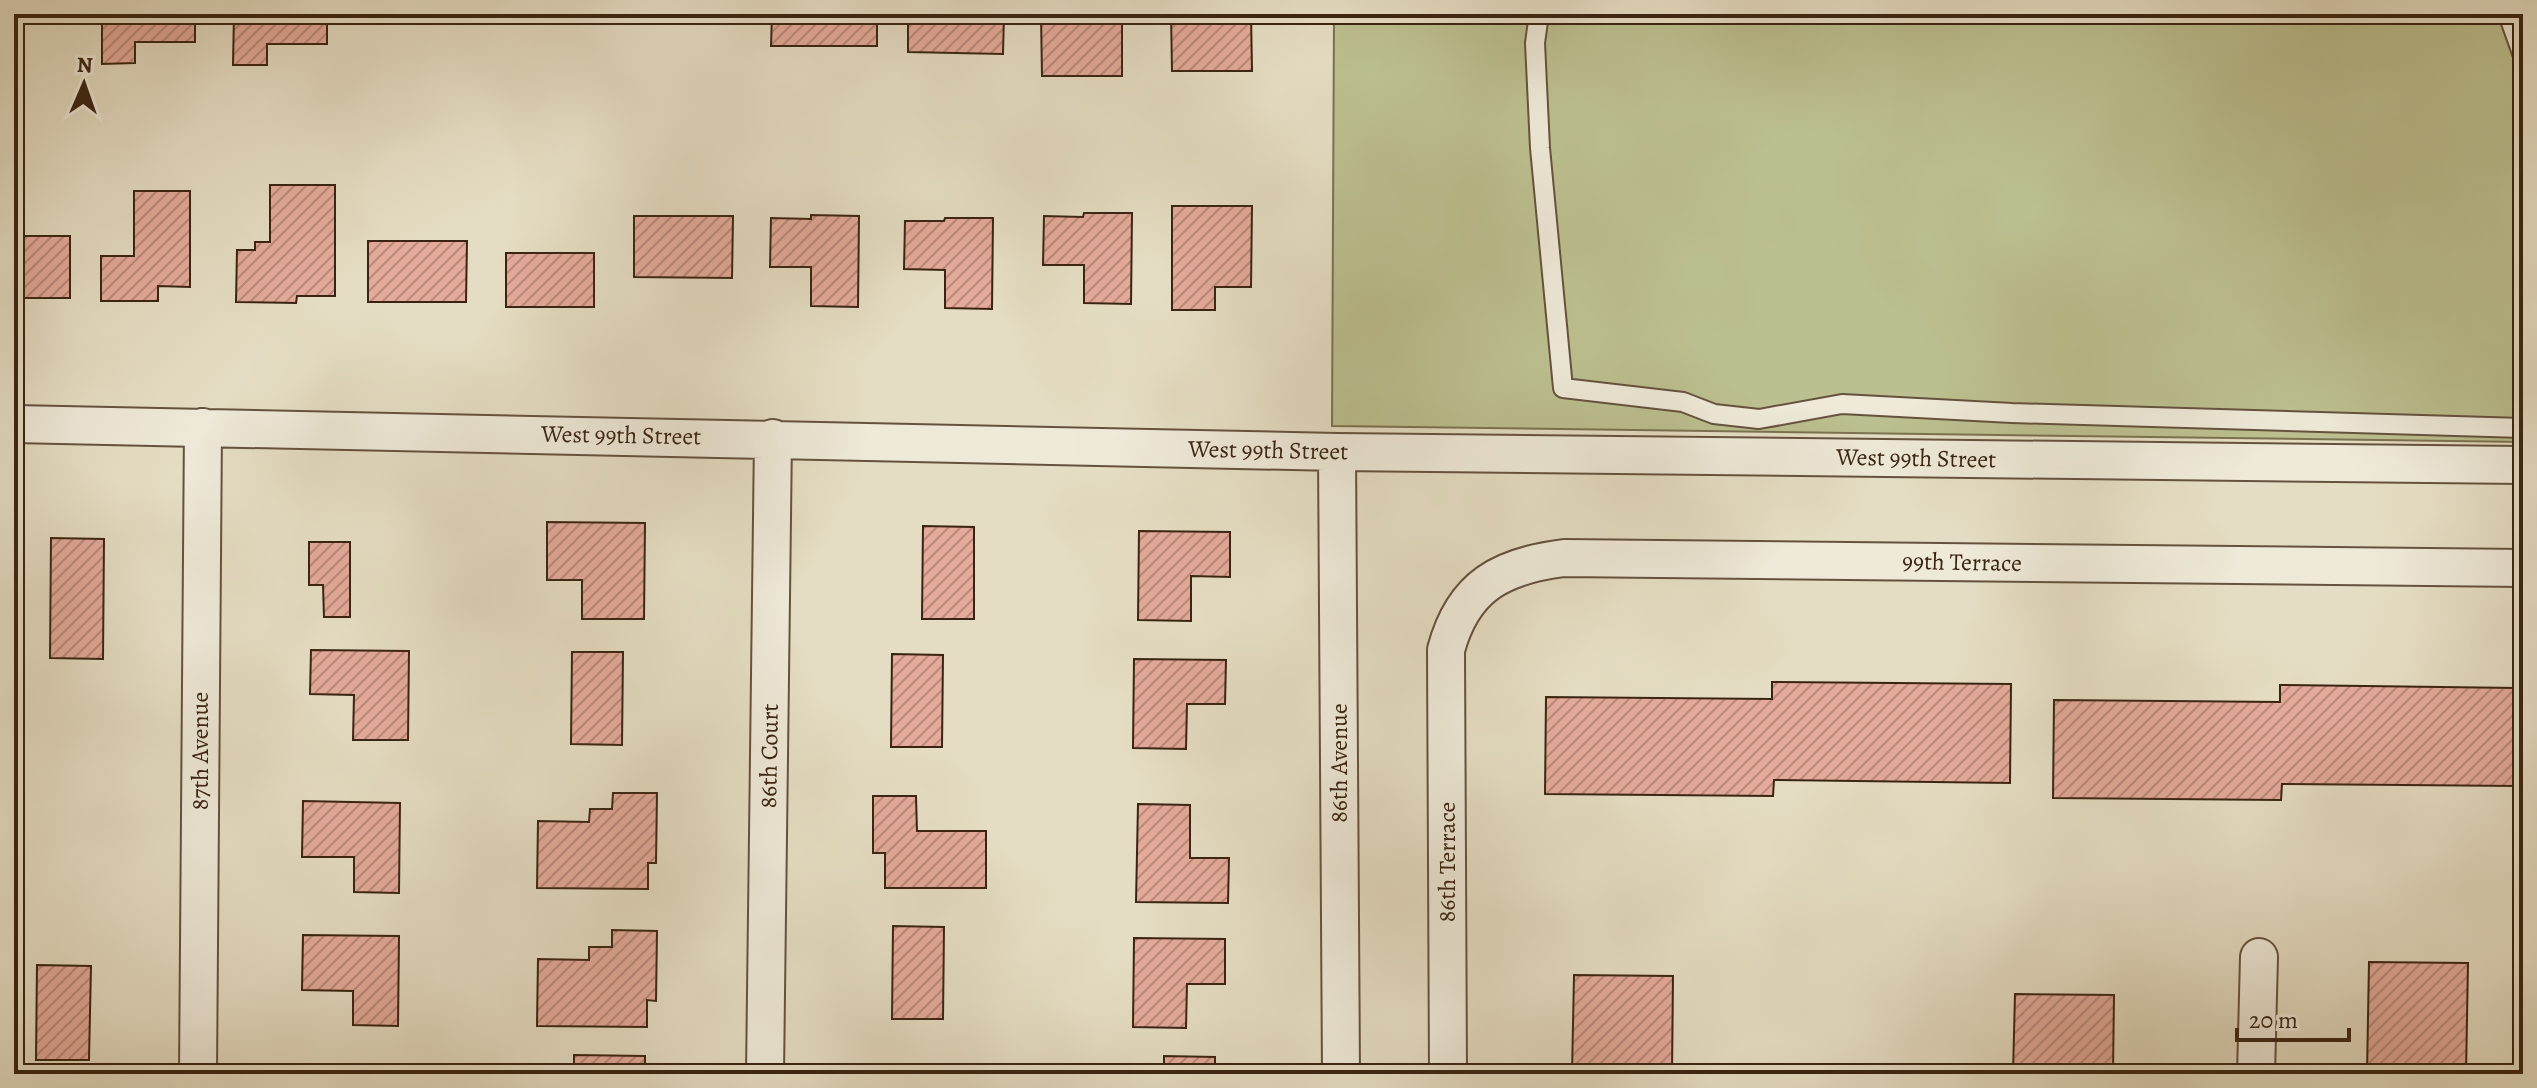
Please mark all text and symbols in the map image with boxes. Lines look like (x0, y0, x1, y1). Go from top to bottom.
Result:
north arrow (44, 44, 124, 124)
text: N (76, 50, 93, 80)
street label: West 99th Street (540, 418, 701, 452)
street label: West 99th Street (1187, 433, 1348, 467)
street label: West 99th Street (1835, 441, 1996, 475)
street label: 99th Terrace (1902, 545, 2022, 579)
street label: 87th Avenue (184, 692, 216, 810)
street label: 86th Court (752, 703, 786, 809)
street label: 86th Avenue (1323, 703, 1355, 823)
street label: 86th Terrace (1431, 802, 1463, 922)
scale bar (2237, 992, 2349, 1042)
text: 20 m (2249, 1004, 2298, 1036)

